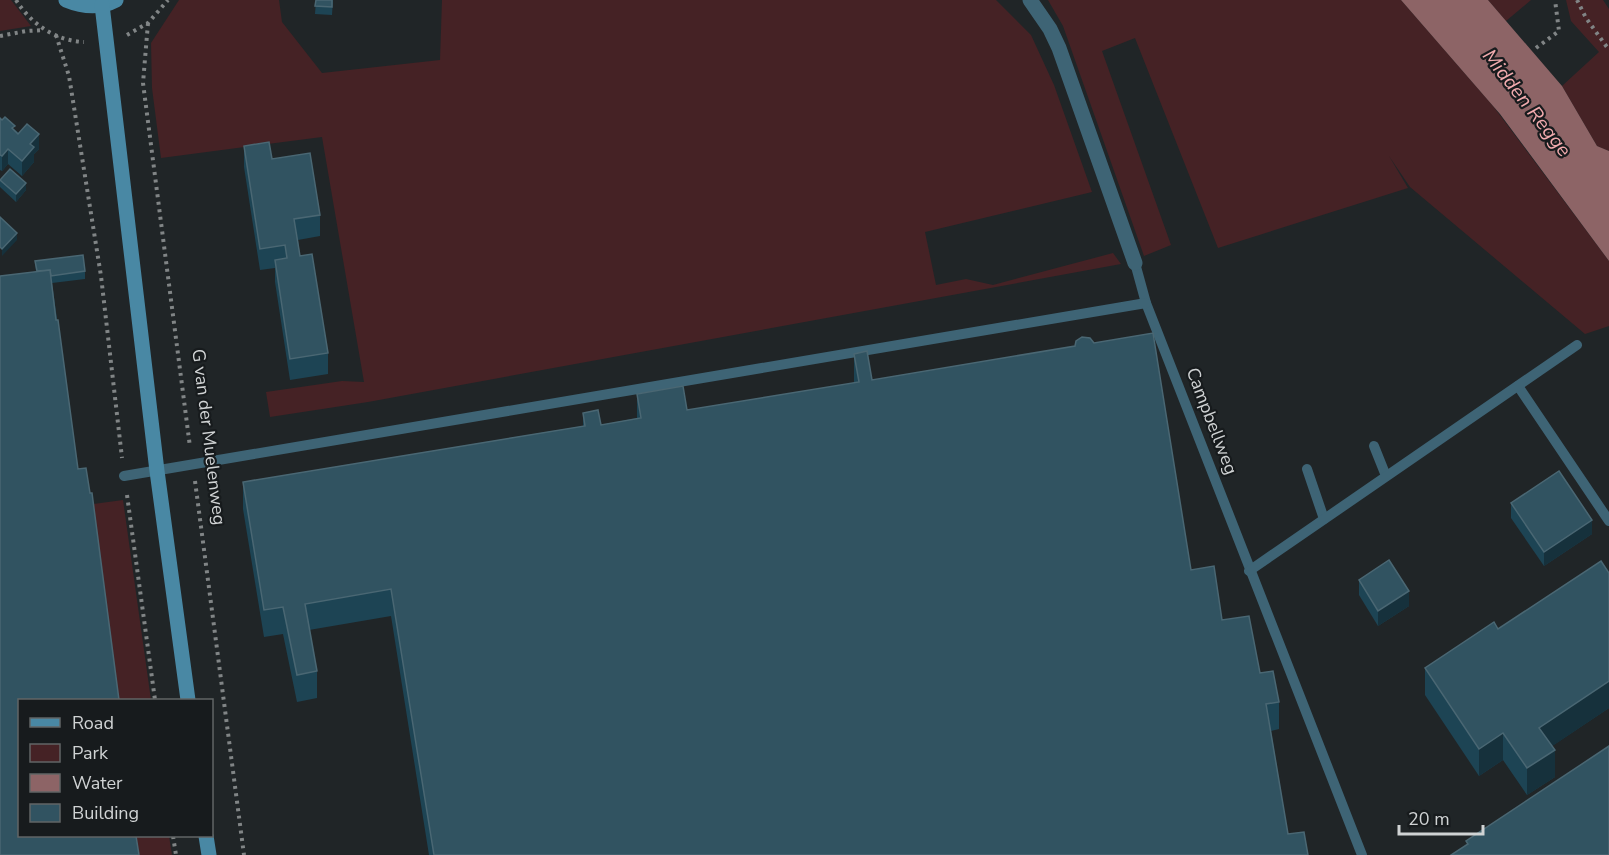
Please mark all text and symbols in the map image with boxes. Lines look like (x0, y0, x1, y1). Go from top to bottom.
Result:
water label: Midden Regge (1476, 43, 1578, 163)
street label: G van der Muelenweg (186, 347, 232, 527)
street label: Campbellweg (1181, 364, 1243, 478)
legend (18, 699, 213, 837)
text: Road (72, 711, 114, 735)
text: Park (72, 741, 109, 765)
text: Water (72, 771, 123, 795)
scale bar (1399, 798, 1483, 836)
text: Building (72, 801, 139, 825)
text: 20 m (1408, 807, 1450, 831)

